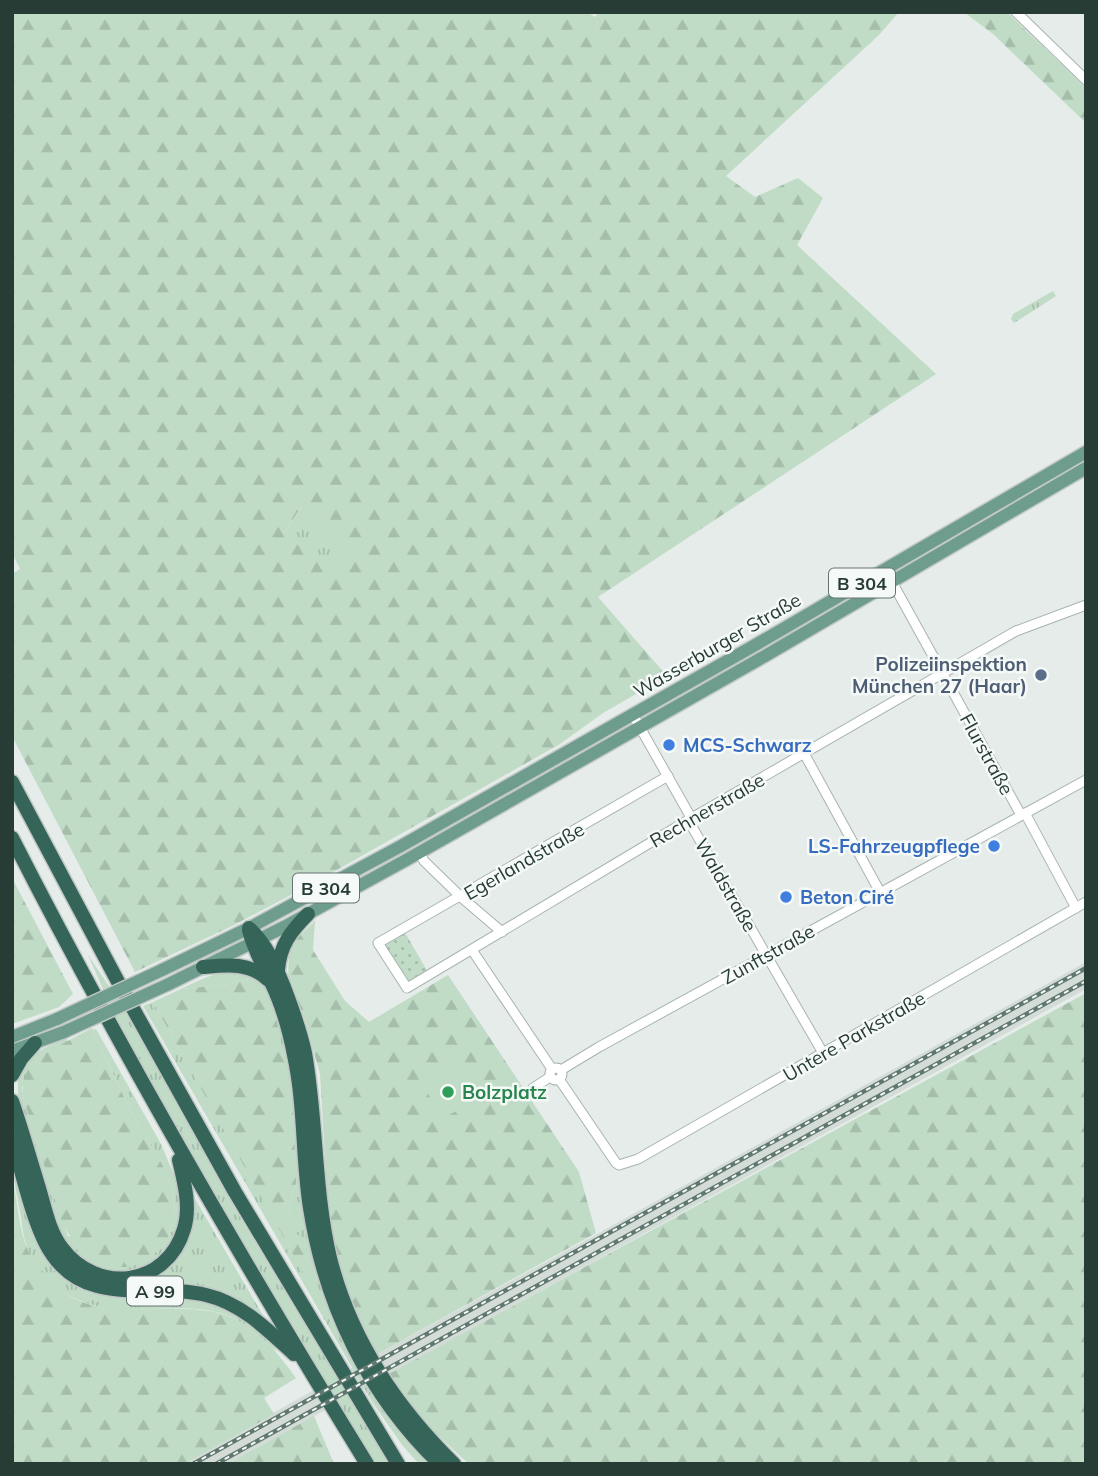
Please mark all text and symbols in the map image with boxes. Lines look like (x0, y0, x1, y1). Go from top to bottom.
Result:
road number: B 304 (829, 568, 895, 598)
street label: Wasserburger Straße (629, 587, 805, 703)
place label: Polizeiinspektion München 27 (Haar) (852, 652, 1027, 698)
marker: Polizeiinspektion München 27 (Haar) (1033, 667, 1049, 683)
street label: Flurstraße (955, 709, 1019, 799)
place label: MCS-Schwarz (683, 733, 812, 757)
marker: MCS-Schwarz (661, 737, 677, 753)
street label: Rechnerstraße (645, 767, 769, 853)
street label: Egerlandstraße (460, 817, 588, 905)
street label: Waldstraße (690, 834, 762, 936)
place label: LS-Fahrzeugpflege (808, 834, 980, 858)
marker: LS-Fahrzeugpflege (986, 838, 1002, 854)
road number: B 304 (293, 874, 359, 903)
place label: Beton Ciré (800, 885, 894, 909)
marker: Beton Ciré (778, 889, 794, 905)
street label: Zunftstraße (717, 919, 819, 989)
street label: Untere Parkstraße (779, 986, 929, 1086)
place label: Bolzplatz (462, 1080, 547, 1104)
marker: Bolzplatz (440, 1084, 456, 1100)
road number: A 99 (127, 1276, 183, 1306)

